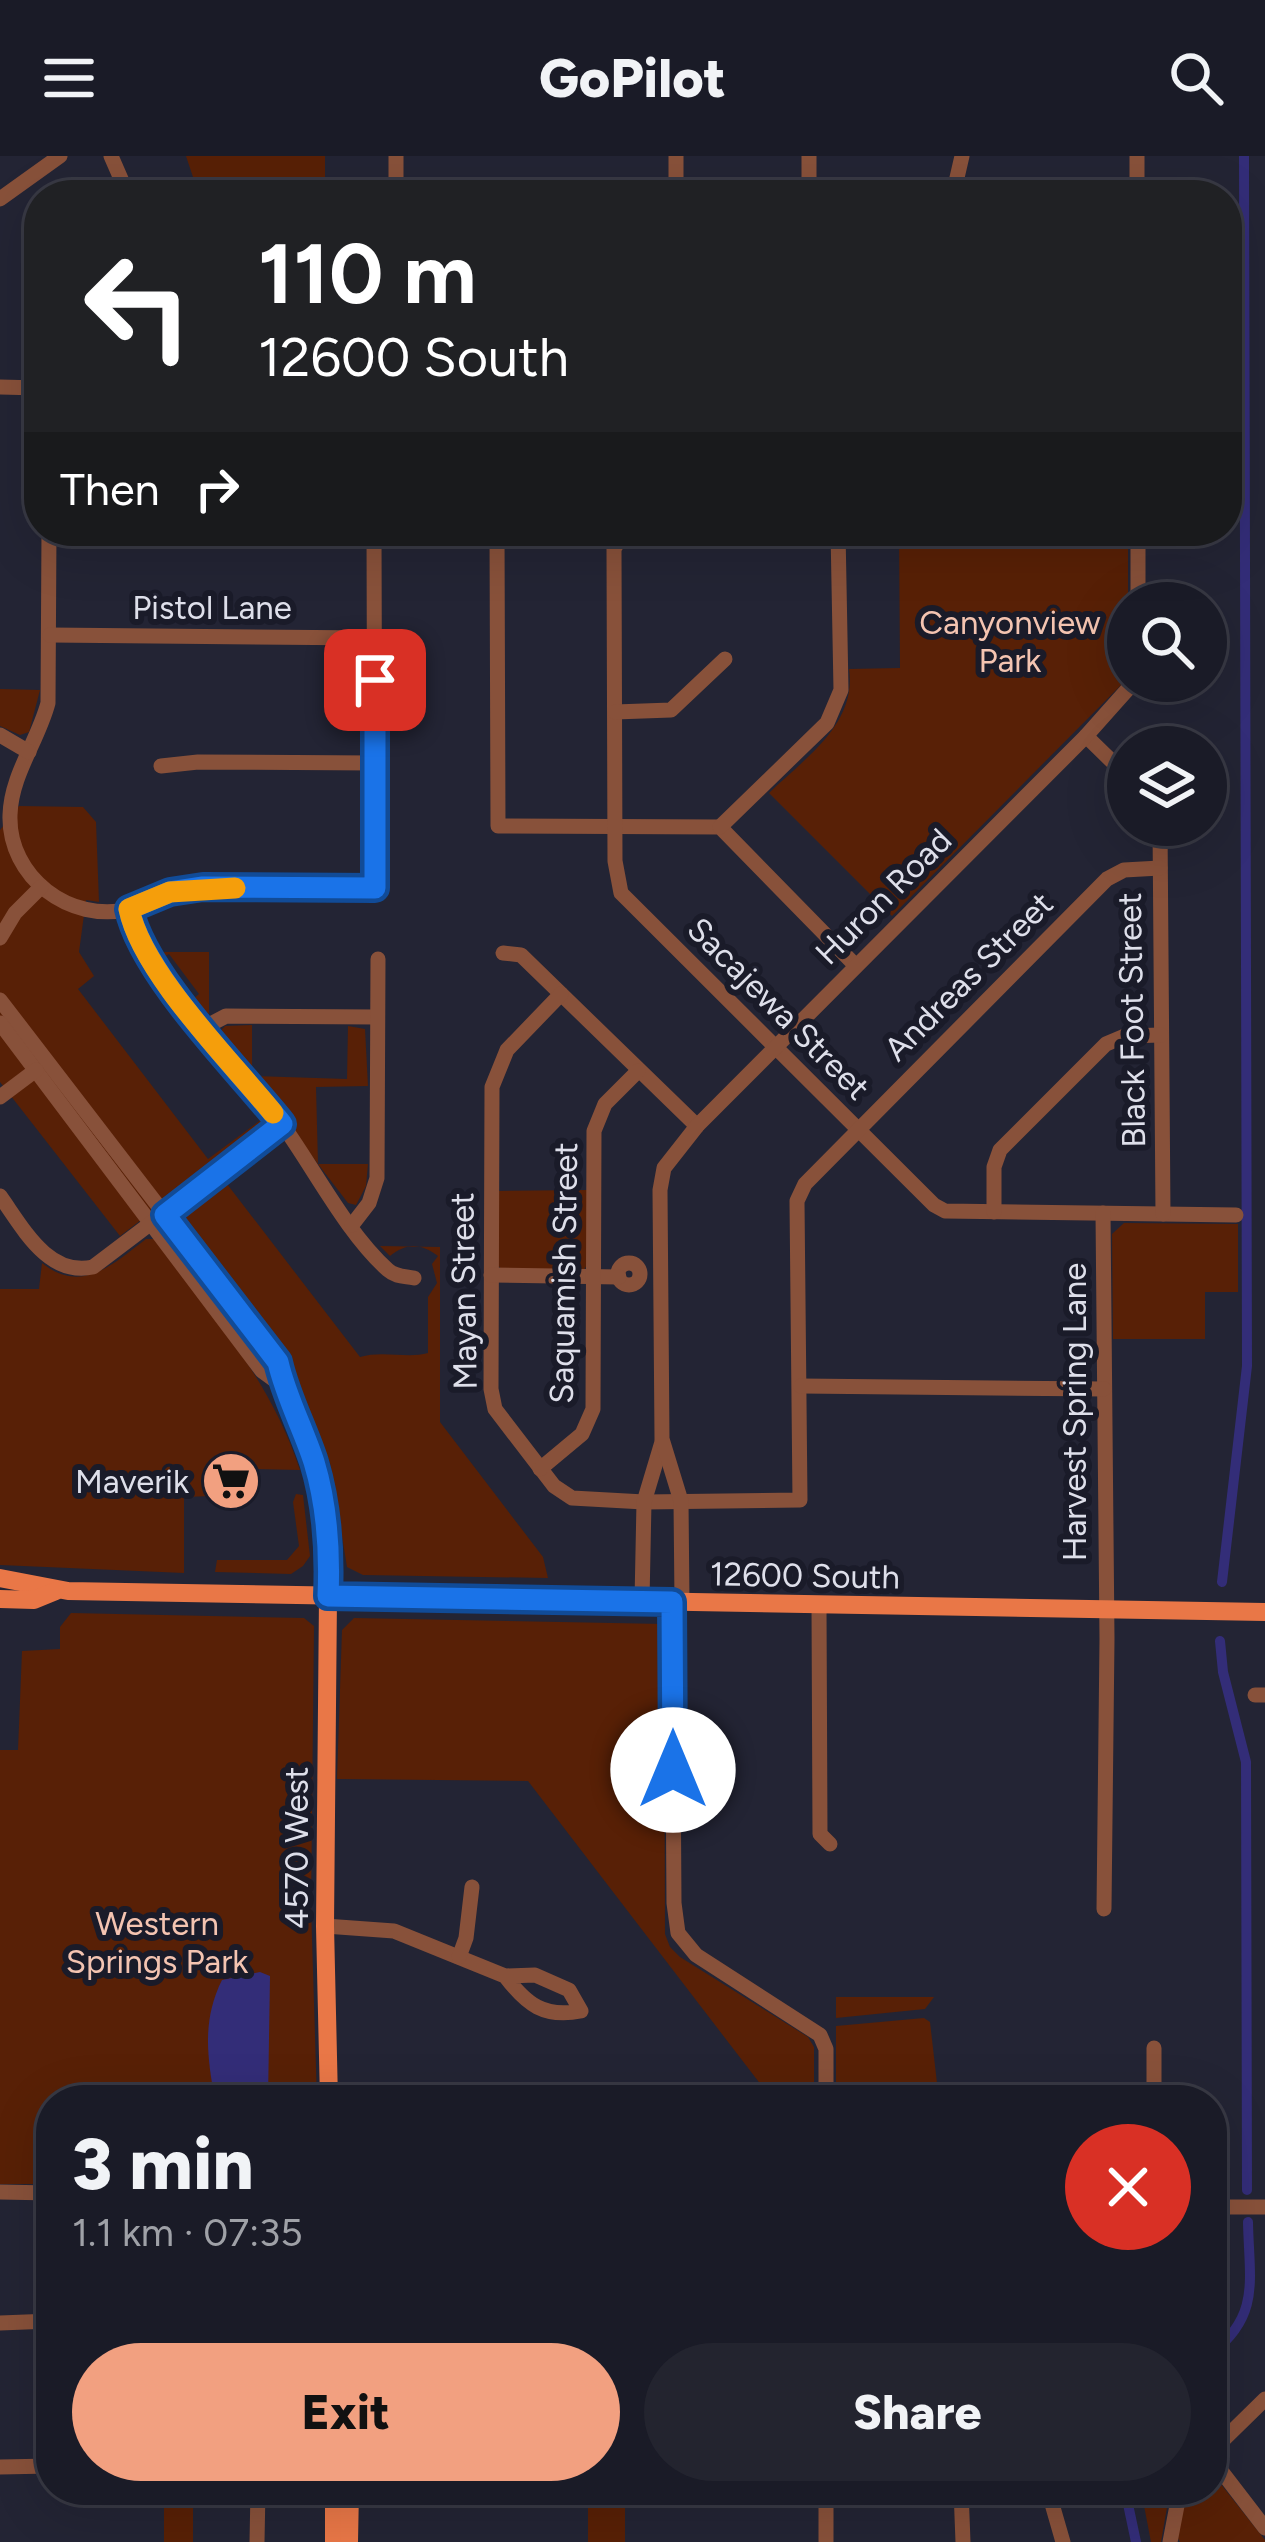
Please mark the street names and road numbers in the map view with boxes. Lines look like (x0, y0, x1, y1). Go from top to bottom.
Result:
street label: Pistol Lane (132, 588, 292, 627)
street label: Huron Road (807, 820, 959, 972)
street label: Andreas Street (876, 884, 1061, 1069)
street label: Black Foot Street (1110, 892, 1153, 1148)
street label: Sacajewa Street (680, 909, 878, 1107)
street label: Saquamish Street (542, 1142, 585, 1404)
street label: Mayan Street (442, 1192, 485, 1390)
street label: Harvest Spring Lane (1055, 1263, 1094, 1561)
street label: 12600 South (710, 1554, 900, 1597)
street label: 4570 West (277, 1767, 316, 1929)

